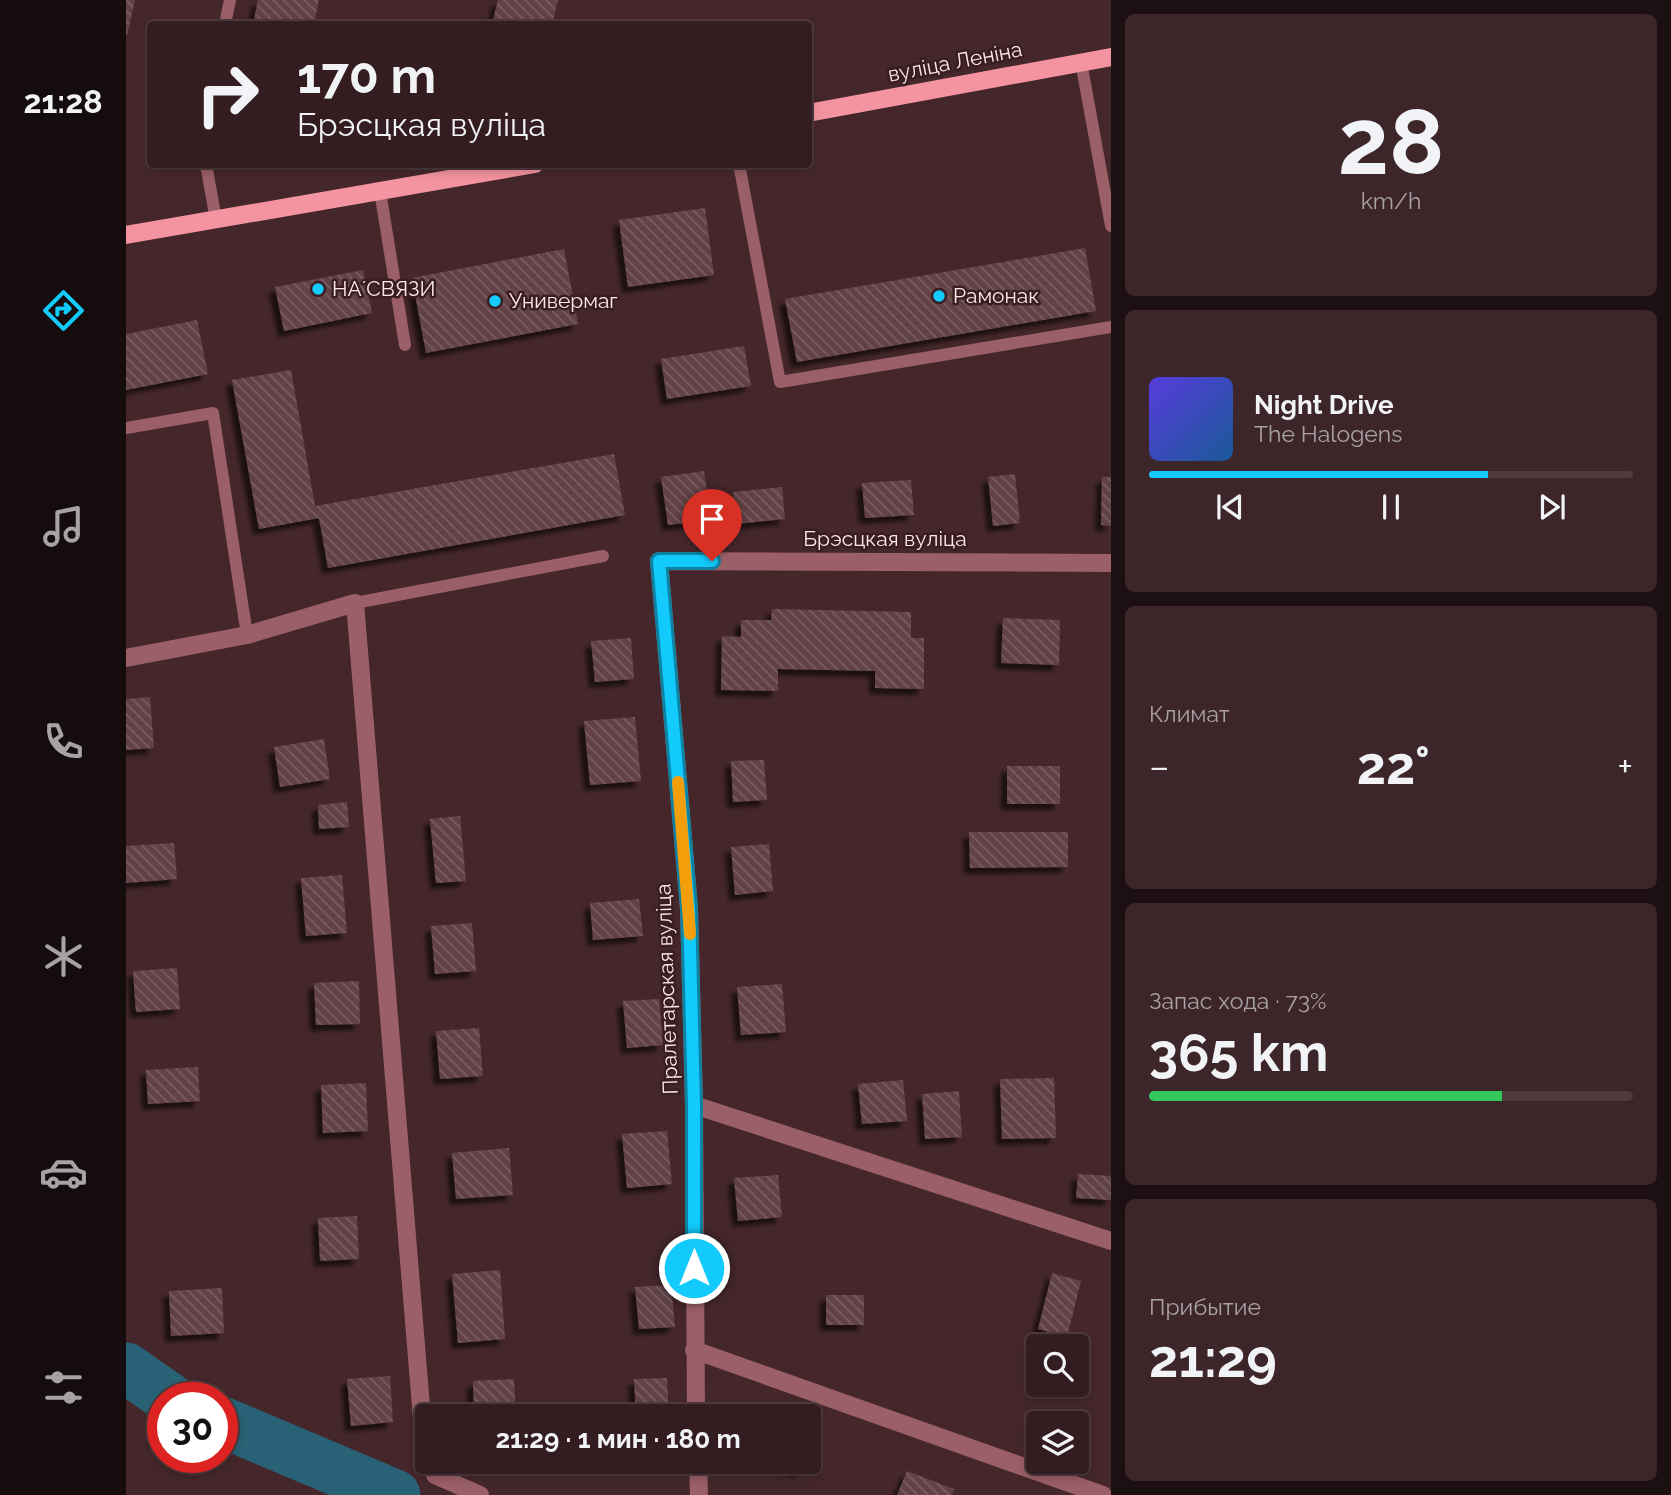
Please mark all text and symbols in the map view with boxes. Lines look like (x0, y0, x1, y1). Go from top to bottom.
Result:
street label: вуліца Леніна (886, 36, 1024, 87)
text: 170 m (297, 47, 436, 104)
icon: right (182, 49, 273, 140)
text: 21:28 (23, 83, 103, 120)
text: 28 (1338, 88, 1444, 195)
text: Брэсцкая вуліца (297, 106, 546, 143)
text: km/h (1361, 187, 1421, 214)
place label: НАʼСВЯЗИ (332, 276, 436, 301)
marker: НАʼСВЯЗИ (310, 281, 326, 297)
place label: Рамонак (953, 283, 1039, 308)
icon: directions (39, 286, 88, 335)
place label: Универмаг (509, 288, 618, 313)
marker: Рамонак (931, 288, 947, 304)
marker: Универмаг (487, 293, 503, 309)
text: Night Drive (1254, 390, 1393, 420)
text: The Halogens (1254, 420, 1402, 447)
icon: previous (1211, 488, 1249, 526)
icon: pause (1372, 488, 1410, 526)
icon: next (1533, 488, 1571, 526)
pin (682, 489, 742, 561)
icon: arrive (693, 500, 731, 538)
icon: music (39, 502, 88, 551)
street label: Брэсцкая вуліца (803, 526, 967, 551)
text: Климат (1149, 700, 1230, 727)
icon: phone (39, 717, 88, 766)
text: 22° (1357, 735, 1430, 796)
text: − (1149, 744, 1169, 789)
text: + (1617, 744, 1633, 789)
street label: Пралетарская вуліца (650, 883, 683, 1095)
icon: climate (39, 932, 88, 981)
text: Запас хода · 73% (1149, 987, 1326, 1014)
text: 365 km (1149, 1022, 1328, 1083)
icon: car (39, 1148, 88, 1197)
position arrow (657, 1231, 731, 1305)
text: Прибытие (1149, 1293, 1261, 1320)
text: 21:29 (1149, 1328, 1277, 1389)
map controls (1026, 1334, 1089, 1474)
button: search (1026, 1334, 1089, 1397)
icon: filters (39, 1363, 88, 1412)
speed limit sign: 30 (147, 1382, 238, 1473)
button: layers (1026, 1411, 1089, 1474)
text: 21:29 · 1 мин · 180 m (495, 1424, 741, 1454)

